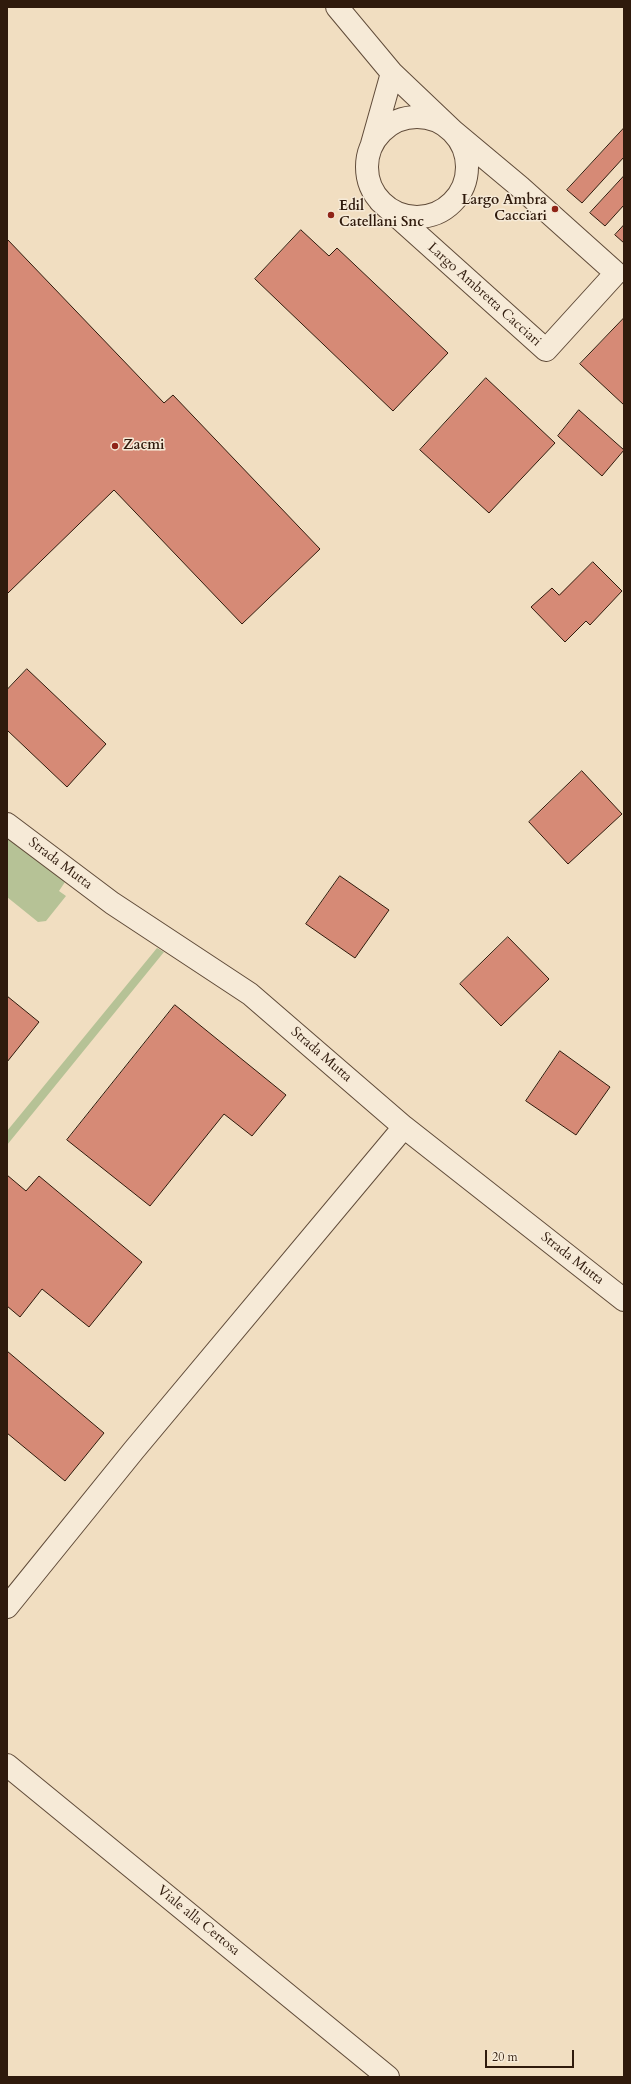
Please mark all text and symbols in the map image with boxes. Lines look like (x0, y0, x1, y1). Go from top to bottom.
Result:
place label: Largo Ambra Cacciari (461, 193, 547, 226)
place label: Edil Catellani Snc (339, 199, 424, 232)
marker: Largo Ambra Cacciari (550, 204, 560, 214)
marker: Edil Catellani Snc (326, 210, 336, 220)
street label: Largo Ambretta Cacciari (424, 240, 544, 350)
place label: Zacmi (123, 438, 165, 454)
marker: Zacmi (110, 441, 120, 451)
street label: Strada Mutta (25, 835, 95, 893)
street label: Strada Mutta (287, 1024, 355, 1086)
street label: Strada Mutta (537, 1229, 607, 1289)
street label: Viale alla Certosa (153, 1882, 243, 1960)
scale bar (487, 2042, 576, 2068)
text: 20 m (492, 2049, 518, 2065)

